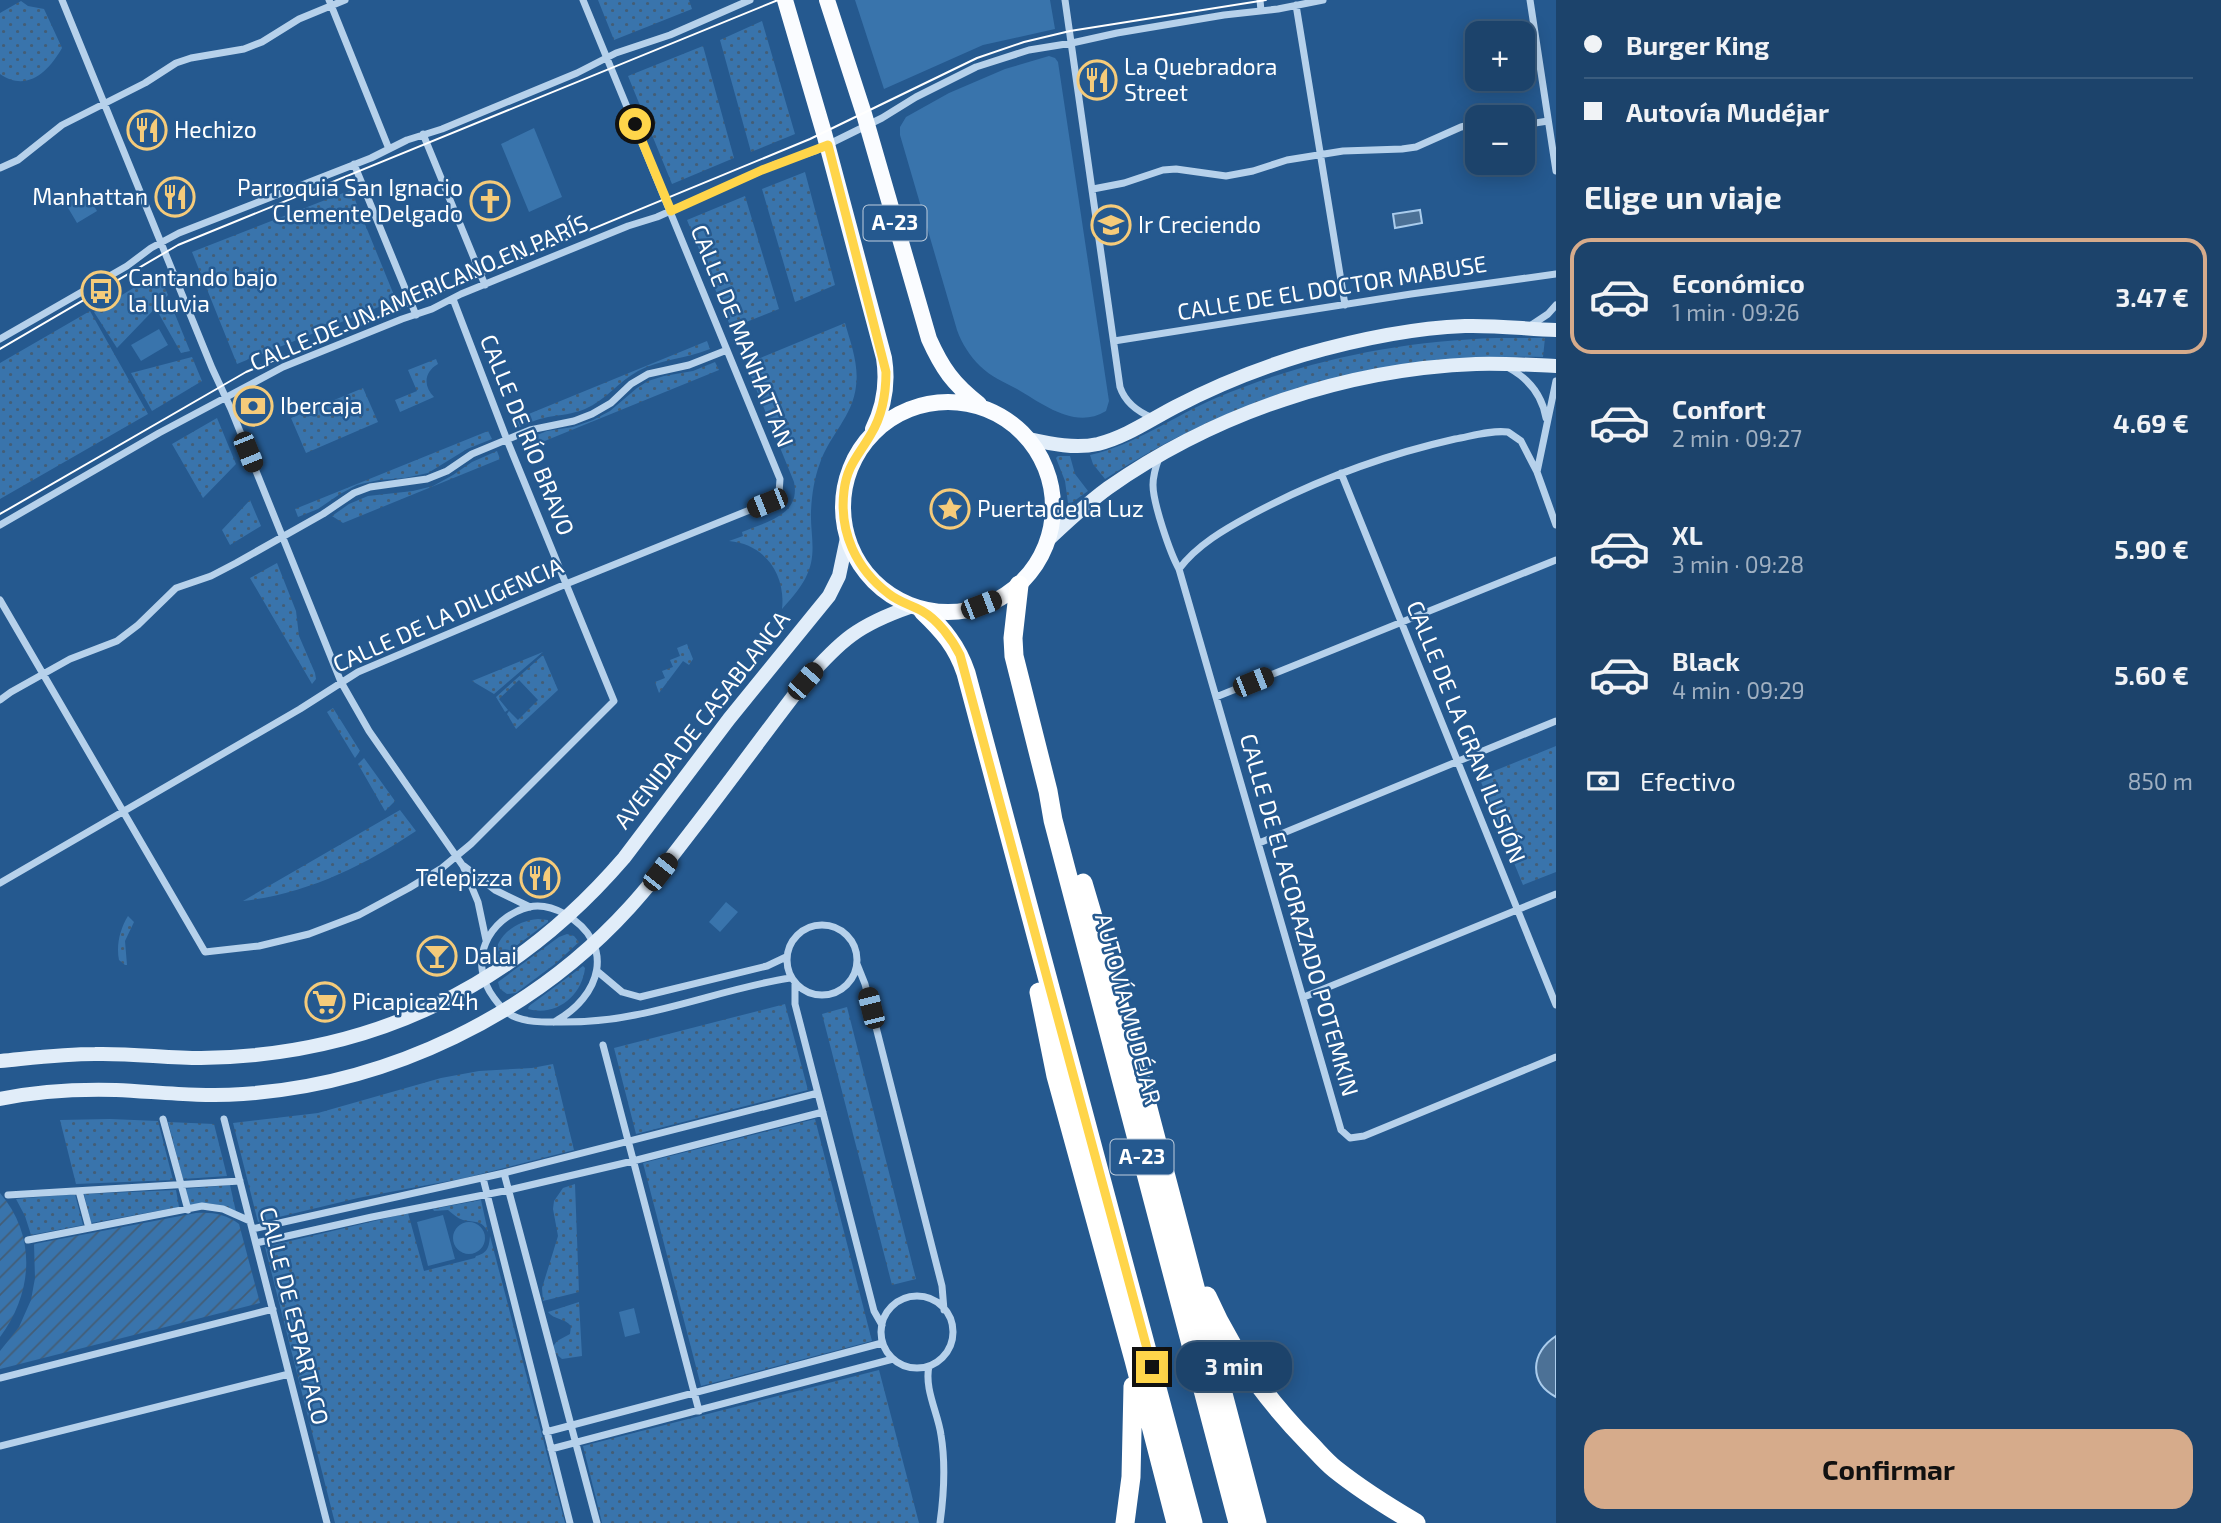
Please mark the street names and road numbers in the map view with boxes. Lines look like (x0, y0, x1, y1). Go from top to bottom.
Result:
road number: A-23 (864, 206, 926, 241)
street label: CALLE DE UN AMERICANO EN PARÍS (245, 208, 592, 376)
street label: CALLE DE MANHATTAN (686, 220, 800, 451)
street label: CALLE DE EL DOCTOR MABUSE (1175, 249, 1489, 325)
street label: CALLE DE RÍO BRAVO (475, 330, 581, 539)
street label: CALLE DE LA DILIGENCIA (328, 550, 568, 678)
street label: CALLE DE LA GRAN ILUSIÓN (1401, 596, 1532, 867)
street label: AVENIDA DE CASABLANCA (607, 604, 795, 834)
street label: CALLE DE EL ACORAZADO POTEMKIN (1235, 730, 1365, 1099)
street label: AUTOVÍA MUDÉJAR (1090, 910, 1168, 1107)
road number: A-23 (1110, 1140, 1174, 1174)
street label: CALLE DE ESPARTACO (254, 1204, 336, 1428)

